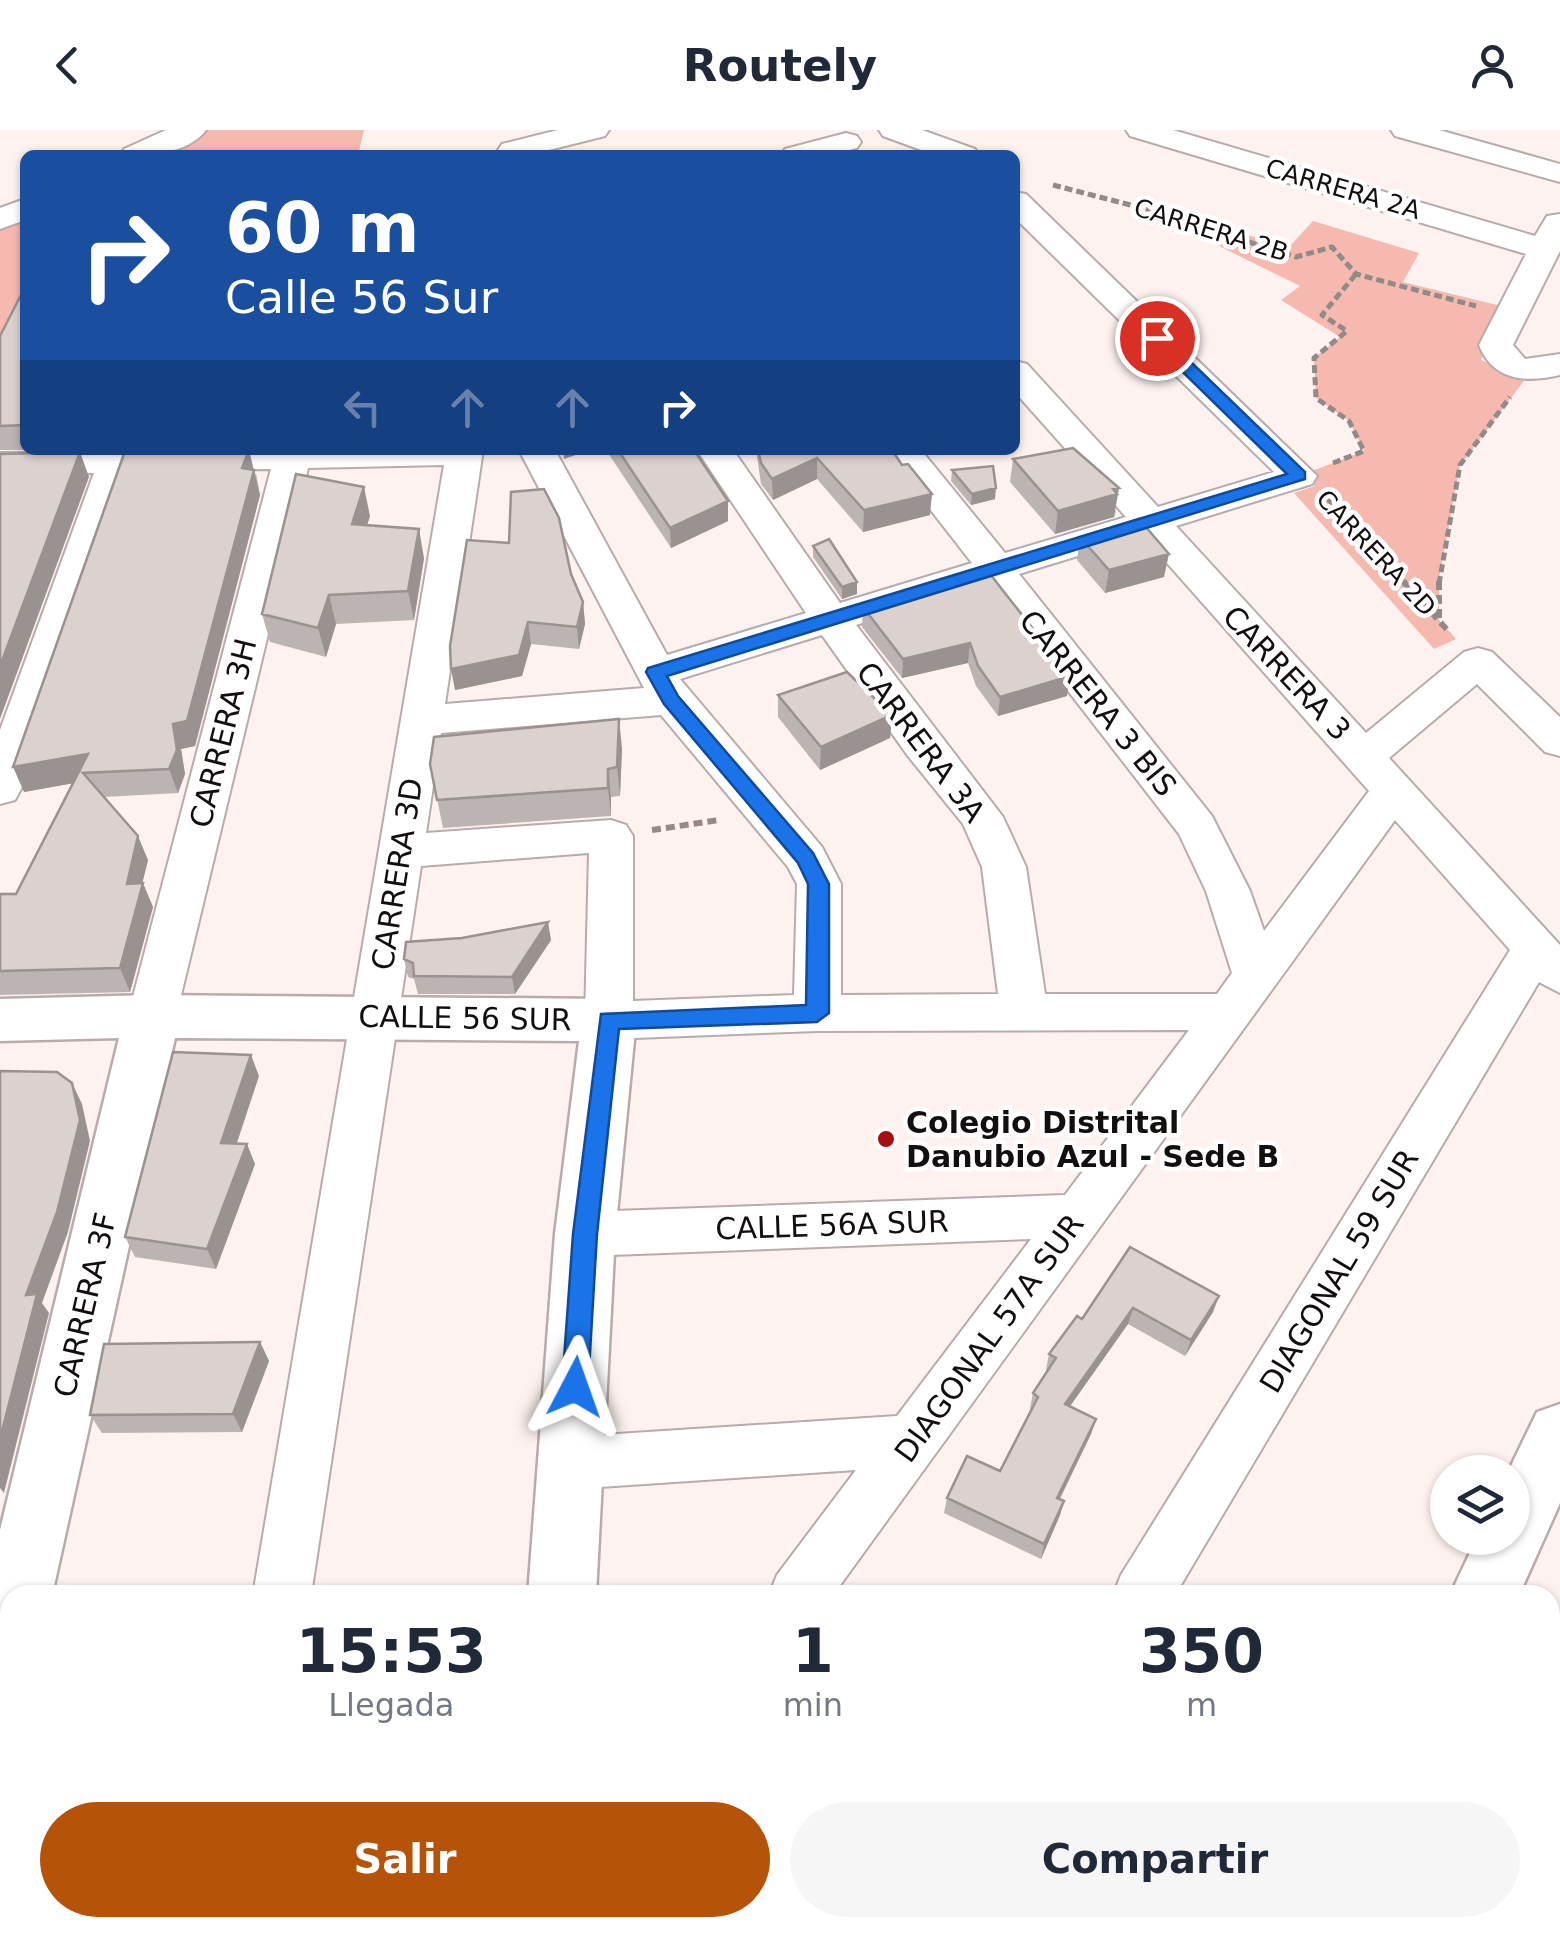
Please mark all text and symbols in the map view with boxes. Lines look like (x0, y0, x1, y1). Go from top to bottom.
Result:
icon: back (40, 38, 95, 93)
icon: person (1465, 38, 1520, 93)
text: Routely (683, 39, 877, 92)
street label: CARRERA 2A (1262, 153, 1424, 225)
text: 60 m (225, 187, 420, 269)
icon: right (60, 190, 190, 320)
street label: CARRERA 2B (1130, 193, 1292, 267)
text: Calle 56 Sur (225, 271, 498, 324)
pin (1115, 296, 1200, 381)
icon: arrive (1130, 311, 1185, 366)
icon: left (335, 380, 390, 435)
icon: ahead (440, 380, 495, 435)
icon: ahead (545, 380, 600, 435)
icon: right (650, 380, 705, 435)
street label: CARRERA 2D (1310, 484, 1442, 622)
street label: CARRERA 3 (1216, 599, 1358, 747)
street label: CARRERA 3 BIS (1012, 603, 1184, 803)
street label: CARRERA 3H (183, 635, 263, 831)
street label: CARRERA 3A (849, 655, 993, 829)
street label: CARRERA 3D (365, 775, 429, 973)
street label: CALLE 56 SUR (358, 999, 572, 1037)
place label: Colegio Distrital Danubio Azul - Sede B (906, 1105, 1279, 1174)
marker: Colegio Distrital Danubio Azul - Sede B (875, 1128, 897, 1150)
street label: DIAGONAL 59 SUR (1253, 1143, 1425, 1399)
street label: CALLE 56A SUR (715, 1203, 949, 1247)
street label: DIAGONAL 57A SUR (887, 1207, 1091, 1469)
street label: CARRERA 3F (47, 1209, 123, 1401)
position arrow (523, 1335, 627, 1439)
map controls (1430, 1455, 1530, 1555)
button: layers (1430, 1455, 1530, 1555)
text: 15:53 (296, 1616, 487, 1686)
text: 1 (792, 1616, 834, 1686)
text: 350 (1139, 1616, 1264, 1686)
text: Llegada (328, 1686, 454, 1724)
text: min (783, 1686, 843, 1724)
text: m (1186, 1686, 1217, 1724)
button: Salir (40, 1802, 770, 1917)
button: Compartir (790, 1802, 1520, 1917)

